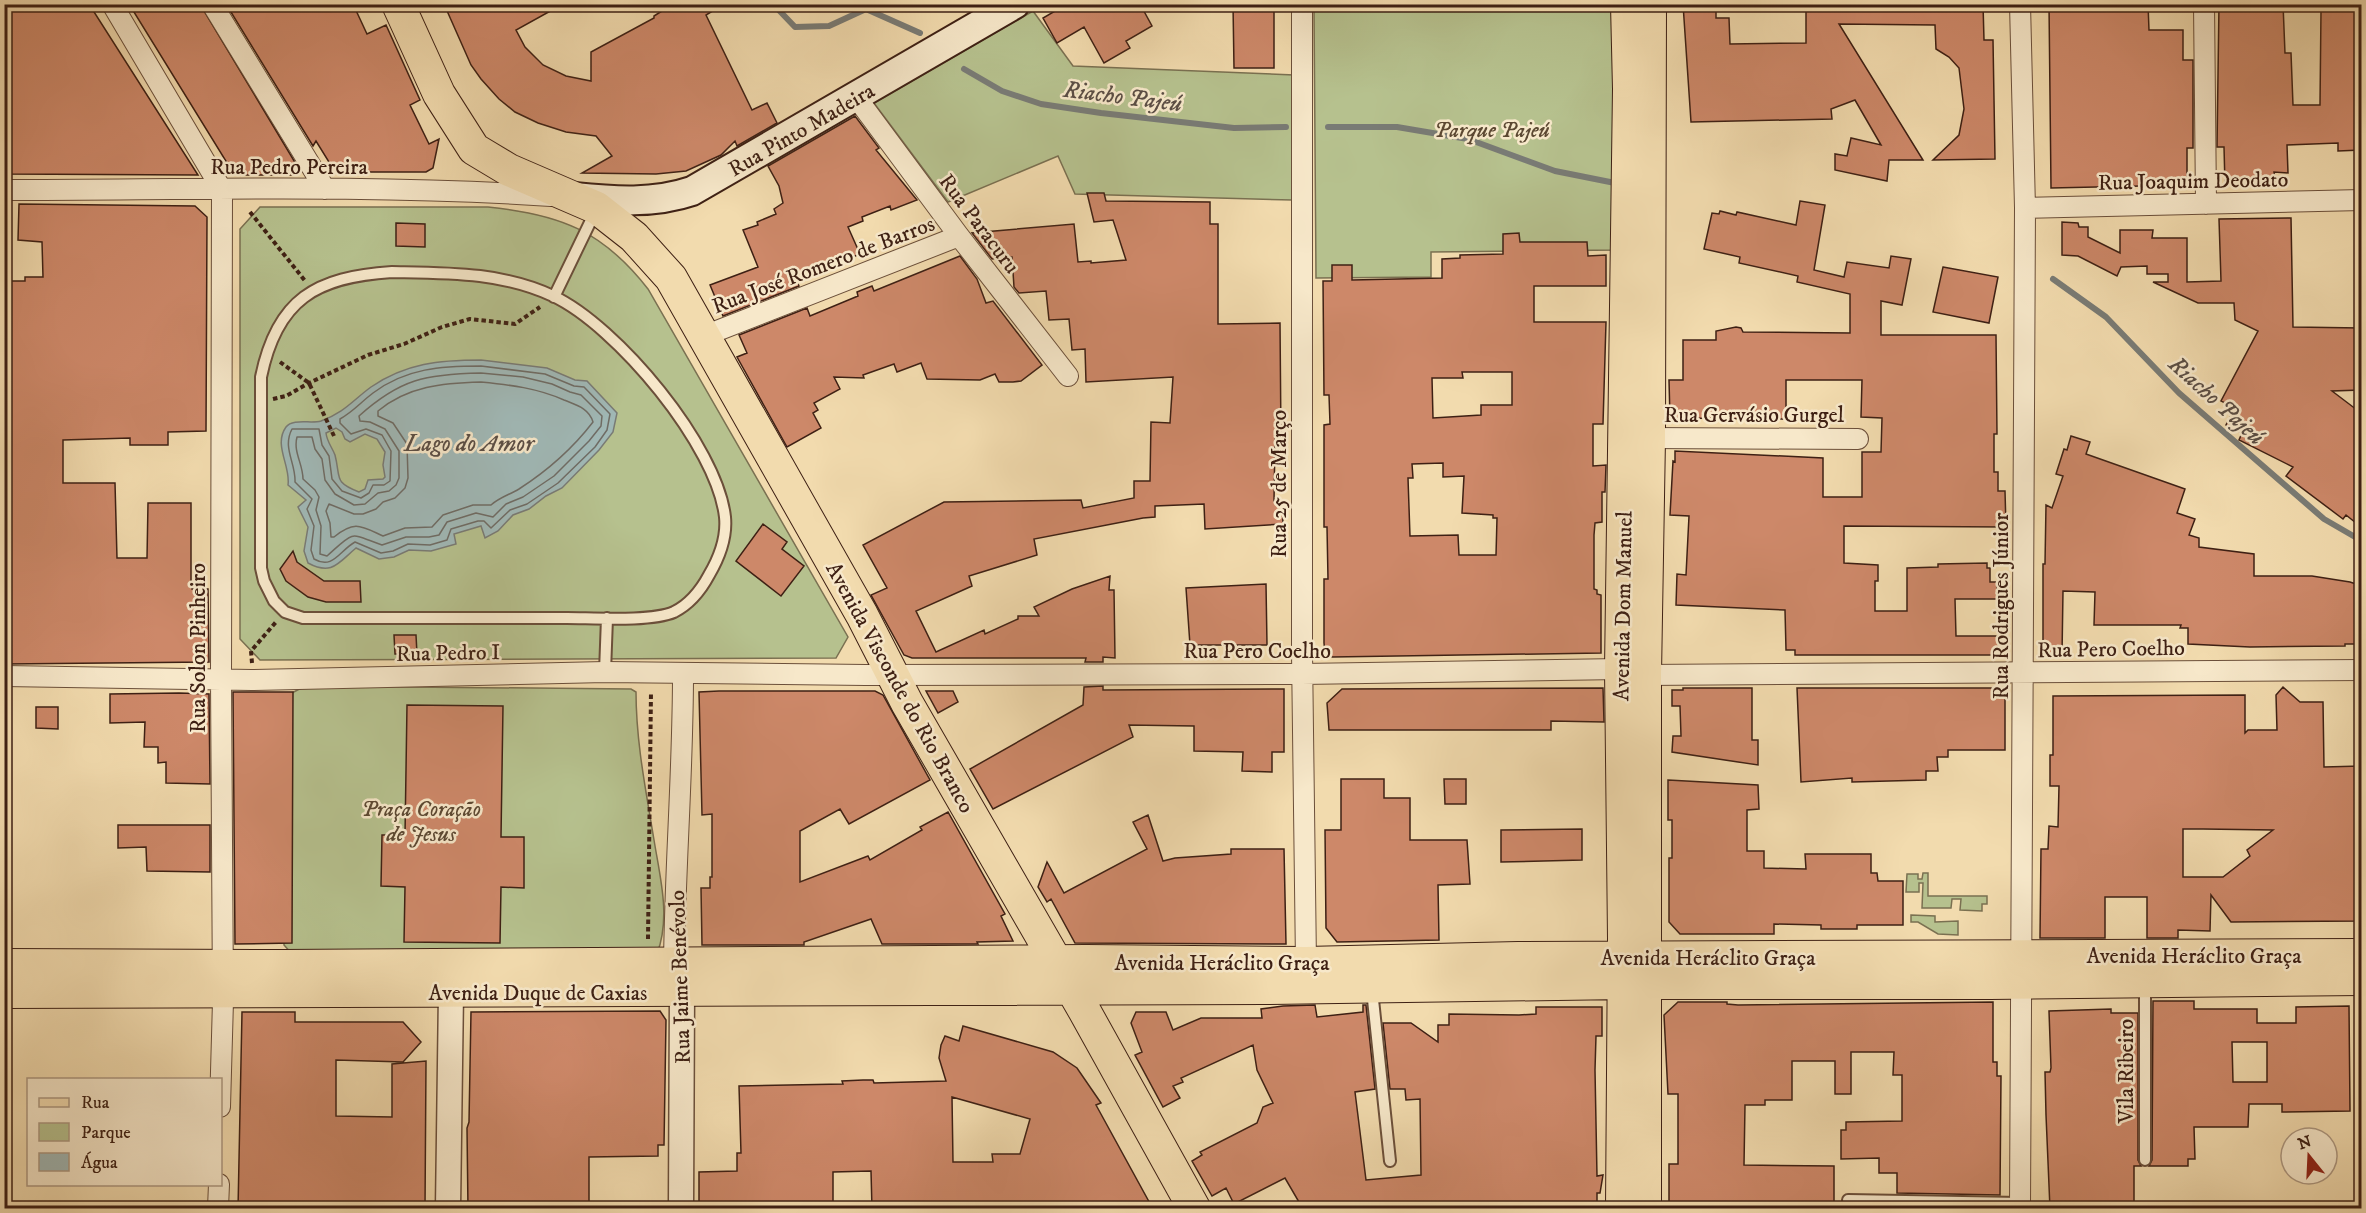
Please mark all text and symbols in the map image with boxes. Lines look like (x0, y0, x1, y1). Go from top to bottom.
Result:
water label: Riacho Pajeú (1061, 75, 1185, 119)
street label: Rua Pinto Madeira (724, 77, 880, 183)
park label: Parque Pajeú (1434, 117, 1551, 145)
street label: Rua Pedro Pereira (210, 154, 368, 181)
street label: Rua Joaquim Deodato (2098, 166, 2288, 197)
street label: Rua Paracuru (933, 169, 1025, 279)
street label: Rua José Romero de Barros (708, 210, 939, 320)
water label: Riacho Pajeú (2161, 349, 2271, 452)
street label: Rua Gervásio Gurgel (1664, 402, 1845, 429)
street label: Rua 25 de Março (1266, 410, 1293, 558)
water label: Lago do Amor (402, 429, 536, 459)
street label: Avenida Dom Manuel (1608, 510, 1639, 701)
street label: Rua Rodrigues Júnior (1988, 512, 2015, 699)
street label: Avenida Visconde do Rio Branco (819, 558, 980, 818)
street label: Rua Solon Pinheiro (185, 563, 212, 733)
street label: Rua Pero Coelho (2037, 635, 2185, 664)
street label: Rua Pero Coelho (1183, 638, 1331, 665)
street label: Rua Pedro I (396, 639, 501, 668)
park label: Praça Coração de Jesus (361, 796, 481, 848)
street label: Rua Jaime Benévolo (664, 890, 697, 1064)
street label: Avenida Heráclito Graça (2086, 943, 2302, 970)
street label: Avenida Heráclito Graça (1600, 945, 1816, 972)
street label: Avenida Heráclito Graça (1114, 950, 1330, 977)
street label: Avenida Duque de Caxias (429, 980, 647, 1007)
street label: Vila Ribeiro (2113, 1019, 2140, 1124)
legend (27, 1078, 222, 1186)
text: Rua (81, 1092, 110, 1114)
text: Parque (81, 1122, 131, 1144)
north arrow (2279, 1126, 2339, 1186)
text: N (2295, 1131, 2314, 1154)
text: Água (81, 1151, 118, 1174)

